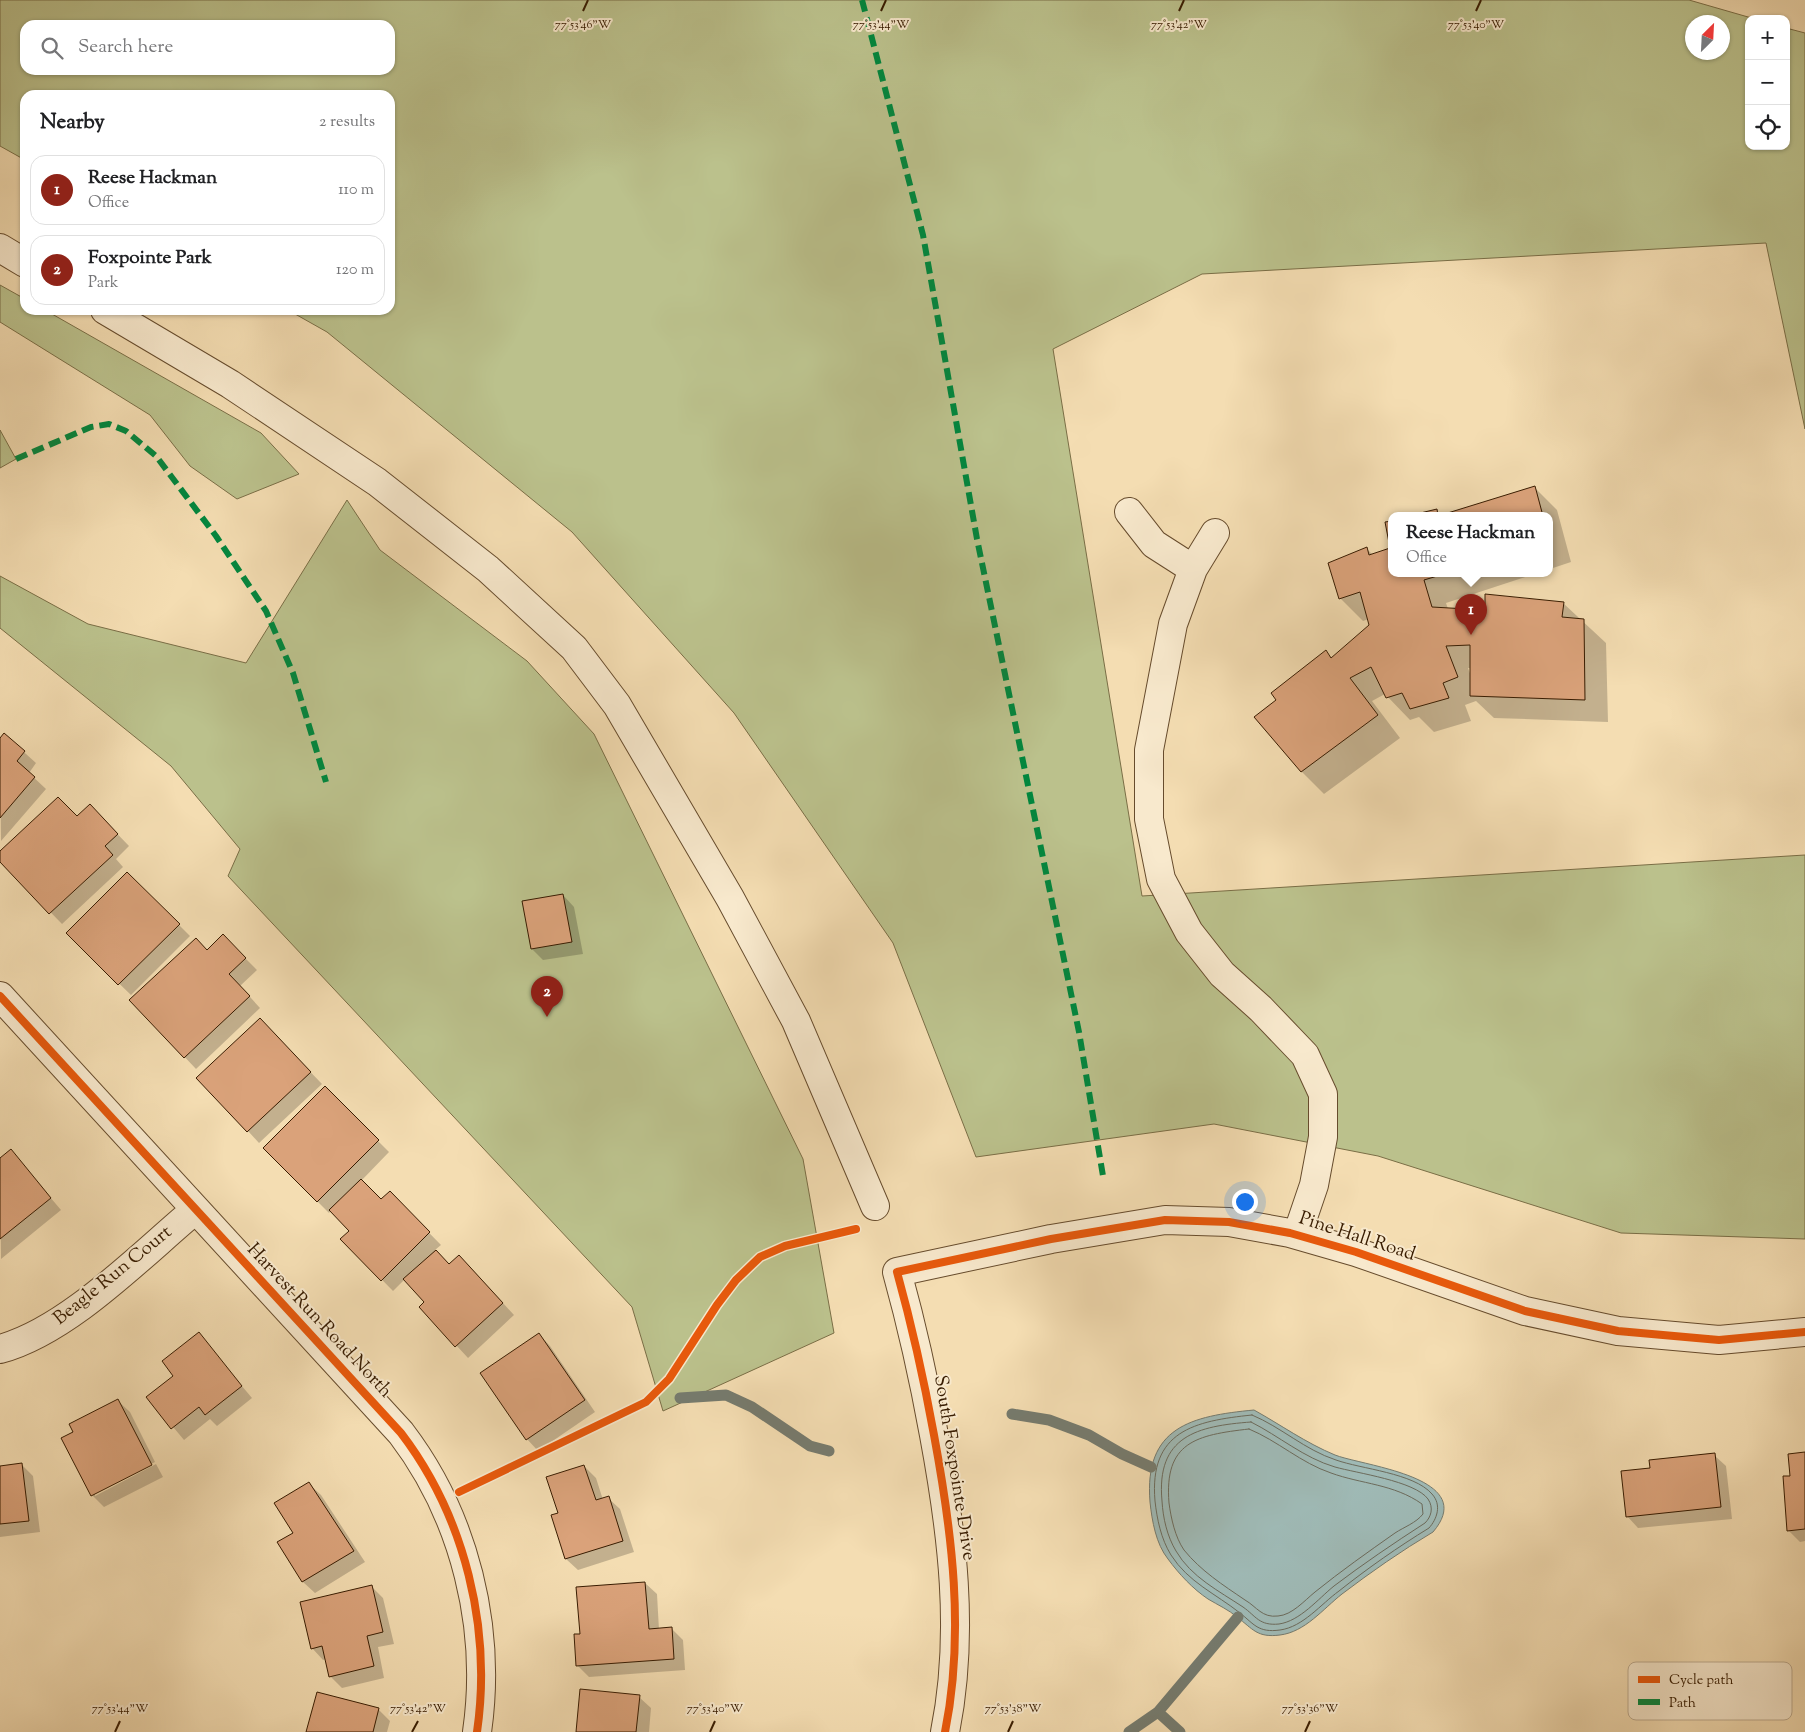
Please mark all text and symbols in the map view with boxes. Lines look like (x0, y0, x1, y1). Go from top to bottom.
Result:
north arrow (1685, 15, 1730, 60)
map controls (1745, 15, 1790, 150)
button: + (1745, 15, 1790, 60)
text: 77°53'46"W (555, 16, 612, 34)
text: 77°53'44"W (853, 16, 910, 34)
text: 77°53'42"W (1151, 16, 1208, 34)
text: 77°53'40"W (1448, 16, 1505, 34)
search box (20, 20, 395, 75)
icon: search (38, 34, 66, 62)
text: Search here (78, 34, 173, 61)
button: − (1745, 60, 1790, 105)
button: locate (1745, 105, 1790, 150)
text: Nearby (40, 108, 105, 138)
text: 2 results (319, 111, 375, 134)
text: Reese Hackman (88, 165, 217, 192)
text: 1 (54, 179, 60, 202)
text: 110 m (338, 179, 374, 202)
text: Office (88, 192, 129, 215)
text: Foxpointe Park (88, 245, 212, 272)
text: 2 (53, 259, 61, 282)
text: 120 m (336, 259, 374, 282)
text: Park (88, 272, 119, 295)
popup (1388, 512, 1553, 577)
text: Reese Hackman (1406, 520, 1535, 547)
text: Office (1406, 547, 1447, 570)
pin: 1 (1455, 594, 1487, 635)
pin: 2 (531, 976, 563, 1017)
your location (1232, 1189, 1258, 1215)
street label: Pine Hall Road (1295, 1205, 1419, 1269)
street label: Beagle Run Court (48, 1219, 178, 1332)
street label: Harvest Run Road North (240, 1238, 398, 1404)
street label: South Foxpointe Drive (926, 1373, 982, 1563)
legend (1628, 1662, 1792, 1720)
text: Cycle path (1669, 1671, 1733, 1691)
text: Path (1669, 1694, 1696, 1714)
text: 77°53'44"W (92, 1700, 149, 1718)
text: 77°53'42"W (390, 1700, 447, 1718)
text: 77°53'40"W (687, 1700, 744, 1718)
text: 77°53'38"W (985, 1700, 1042, 1718)
text: 77°53'36"W (1282, 1700, 1339, 1718)

